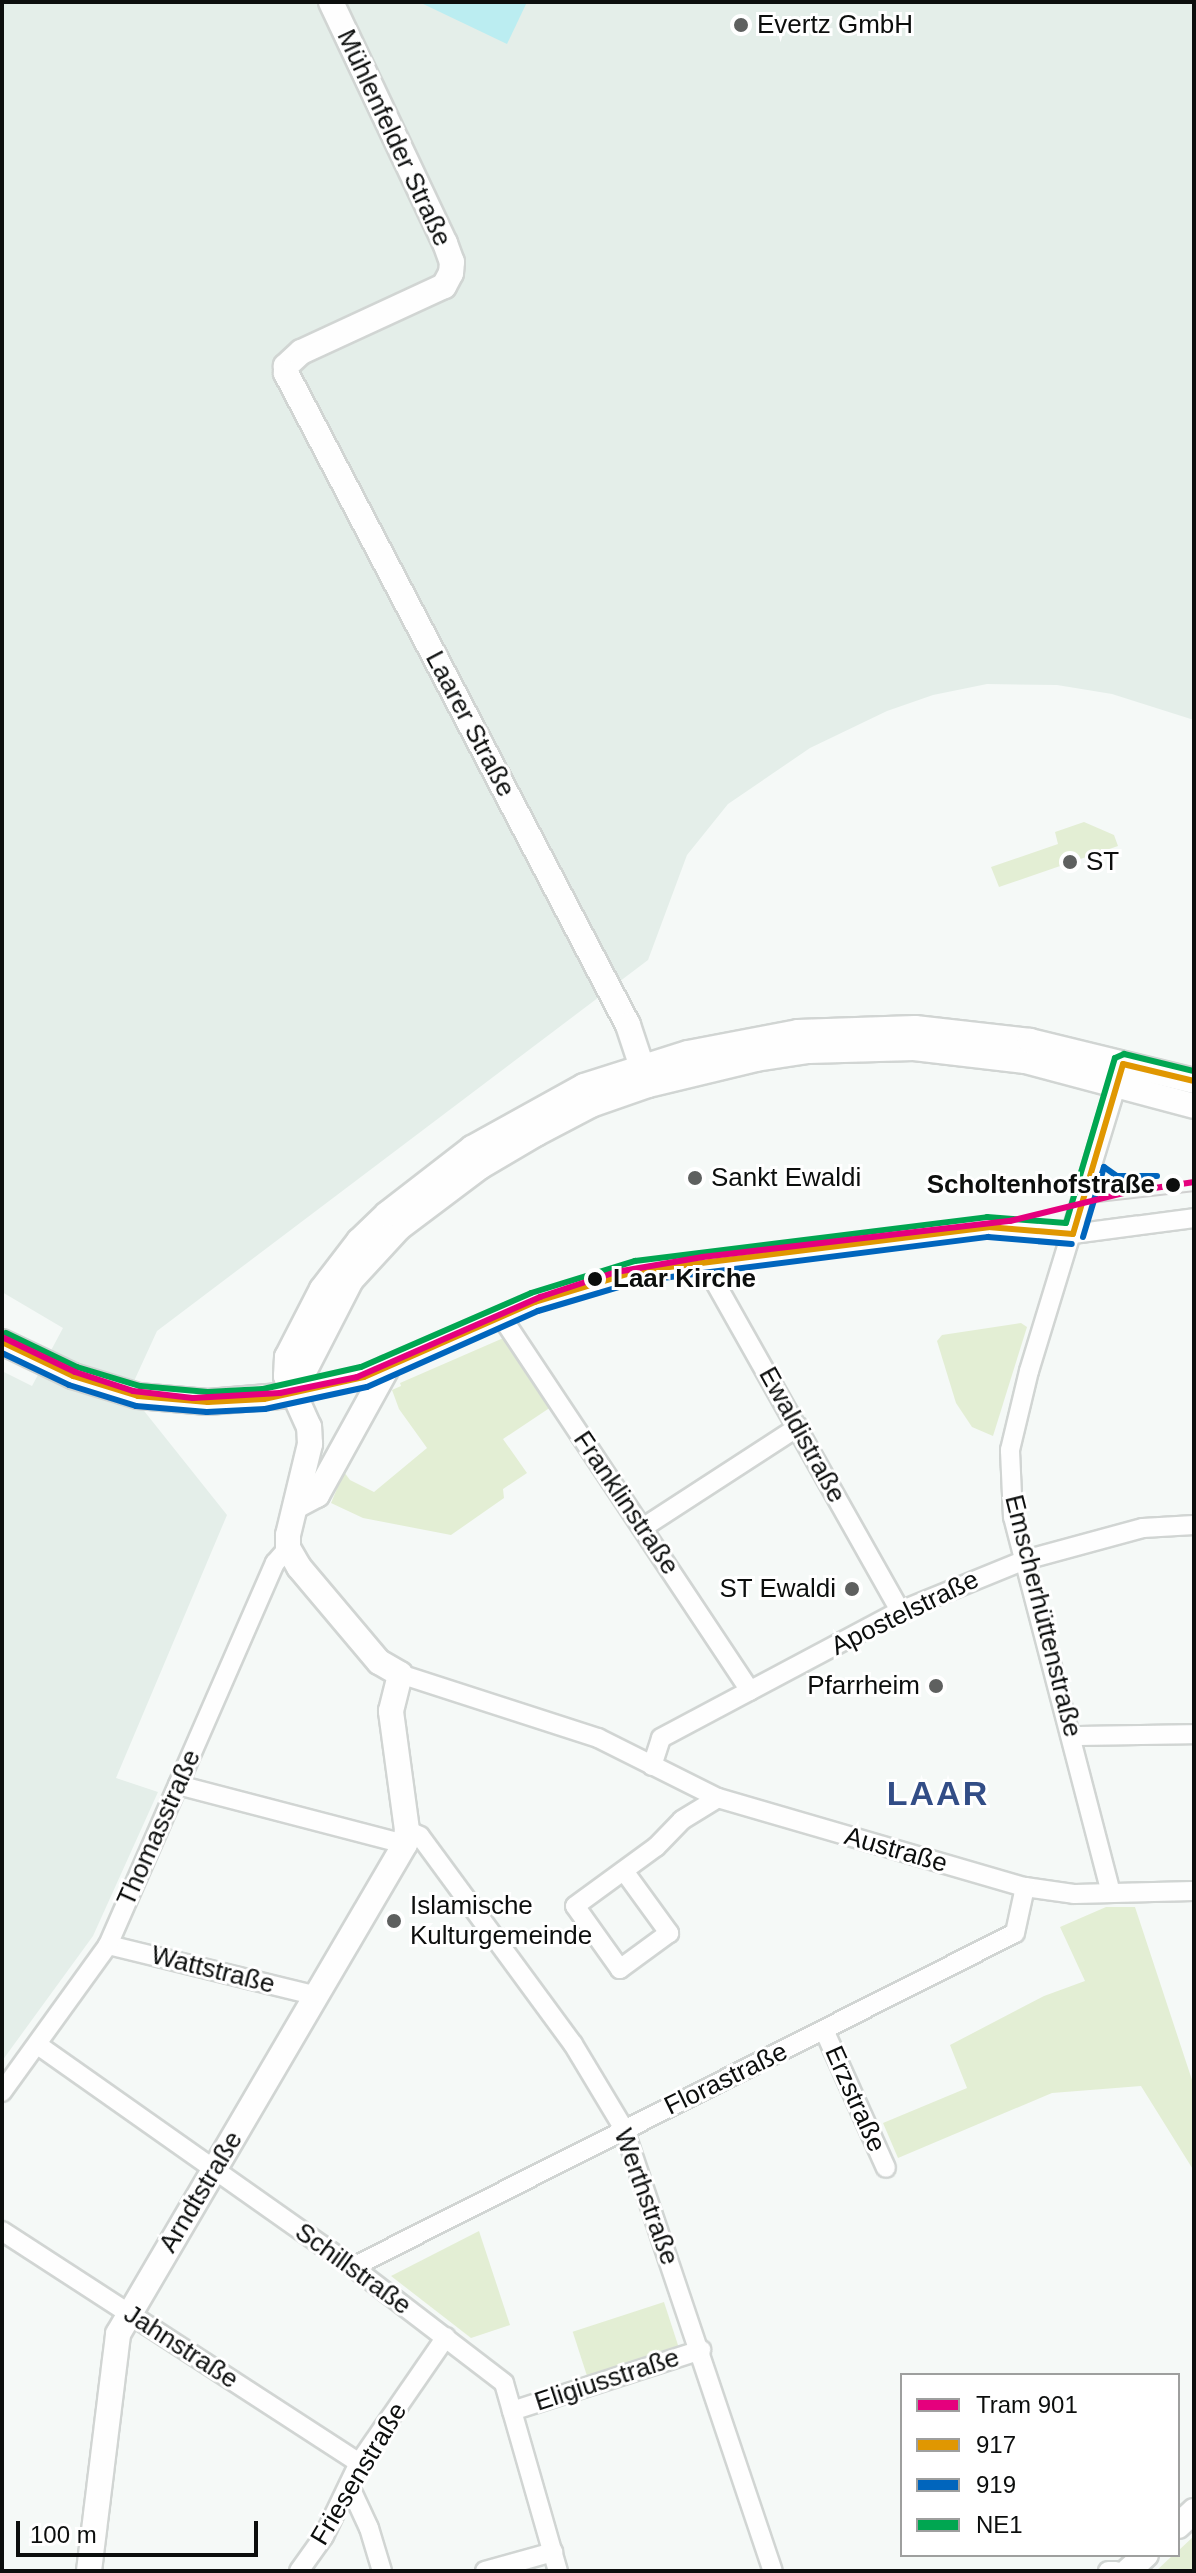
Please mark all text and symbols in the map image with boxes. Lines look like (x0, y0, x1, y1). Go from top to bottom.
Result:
place label: Evertz GmbH (757, 9, 913, 41)
marker: Evertz GmbH (732, 16, 750, 34)
street label: Mühlenfelder Straße (330, 25, 458, 251)
street label: Laarer Straße (419, 646, 521, 802)
place label: ST (1086, 846, 1119, 878)
marker: ST (1061, 853, 1079, 871)
place label: Sankt Ewaldi (711, 1162, 861, 1194)
marker: Sankt Ewaldi (686, 1169, 704, 1187)
place label: Scholtenhofstraße (927, 1169, 1155, 1201)
marker: Scholtenhofstraße (1162, 1174, 1184, 1196)
place label: Laar Kirche (613, 1263, 756, 1295)
marker: Laar Kirche (584, 1268, 606, 1290)
street label: Ewaldistraße (752, 1362, 852, 1508)
street label: Franklinstraße (567, 1425, 685, 1581)
street label: Emscherhüttenstraße (998, 1492, 1088, 1740)
street label: Apostelstraße (826, 1564, 984, 1662)
place label: ST Ewaldi (719, 1573, 836, 1605)
marker: ST Ewaldi (843, 1580, 861, 1598)
place label: Pfarrheim (807, 1670, 920, 1702)
marker: Pfarrheim (927, 1677, 945, 1695)
street label: Thomasstraße (111, 1745, 207, 1911)
district label: LAAR (887, 1774, 989, 1814)
street label: Austraße (841, 1820, 951, 1880)
place label: Islamische Kulturgemeinde (410, 1890, 592, 1952)
marker: Islamische Kulturgemeinde (385, 1912, 403, 1930)
street label: Wattstraße (148, 1940, 278, 2000)
street label: Florastraße (659, 2036, 793, 2122)
street label: Erzstraße (818, 2041, 892, 2157)
street label: Werthstraße (607, 2125, 685, 2269)
street label: Arndtstraße (153, 2126, 249, 2258)
street label: Schillstraße (289, 2216, 417, 2322)
street label: Jahnstraße (118, 2298, 244, 2396)
street label: Eligiusstraße (531, 2342, 683, 2418)
legend (900, 2373, 1180, 2557)
text: Tram 901 (976, 2391, 1078, 2418)
street label: Friesenstraße (304, 2397, 414, 2551)
text: 917 (976, 2431, 1016, 2458)
text: 919 (976, 2471, 1016, 2498)
scale bar (20, 2505, 262, 2555)
text: NE1 (976, 2511, 1023, 2538)
text: 100 m (30, 2521, 97, 2548)

